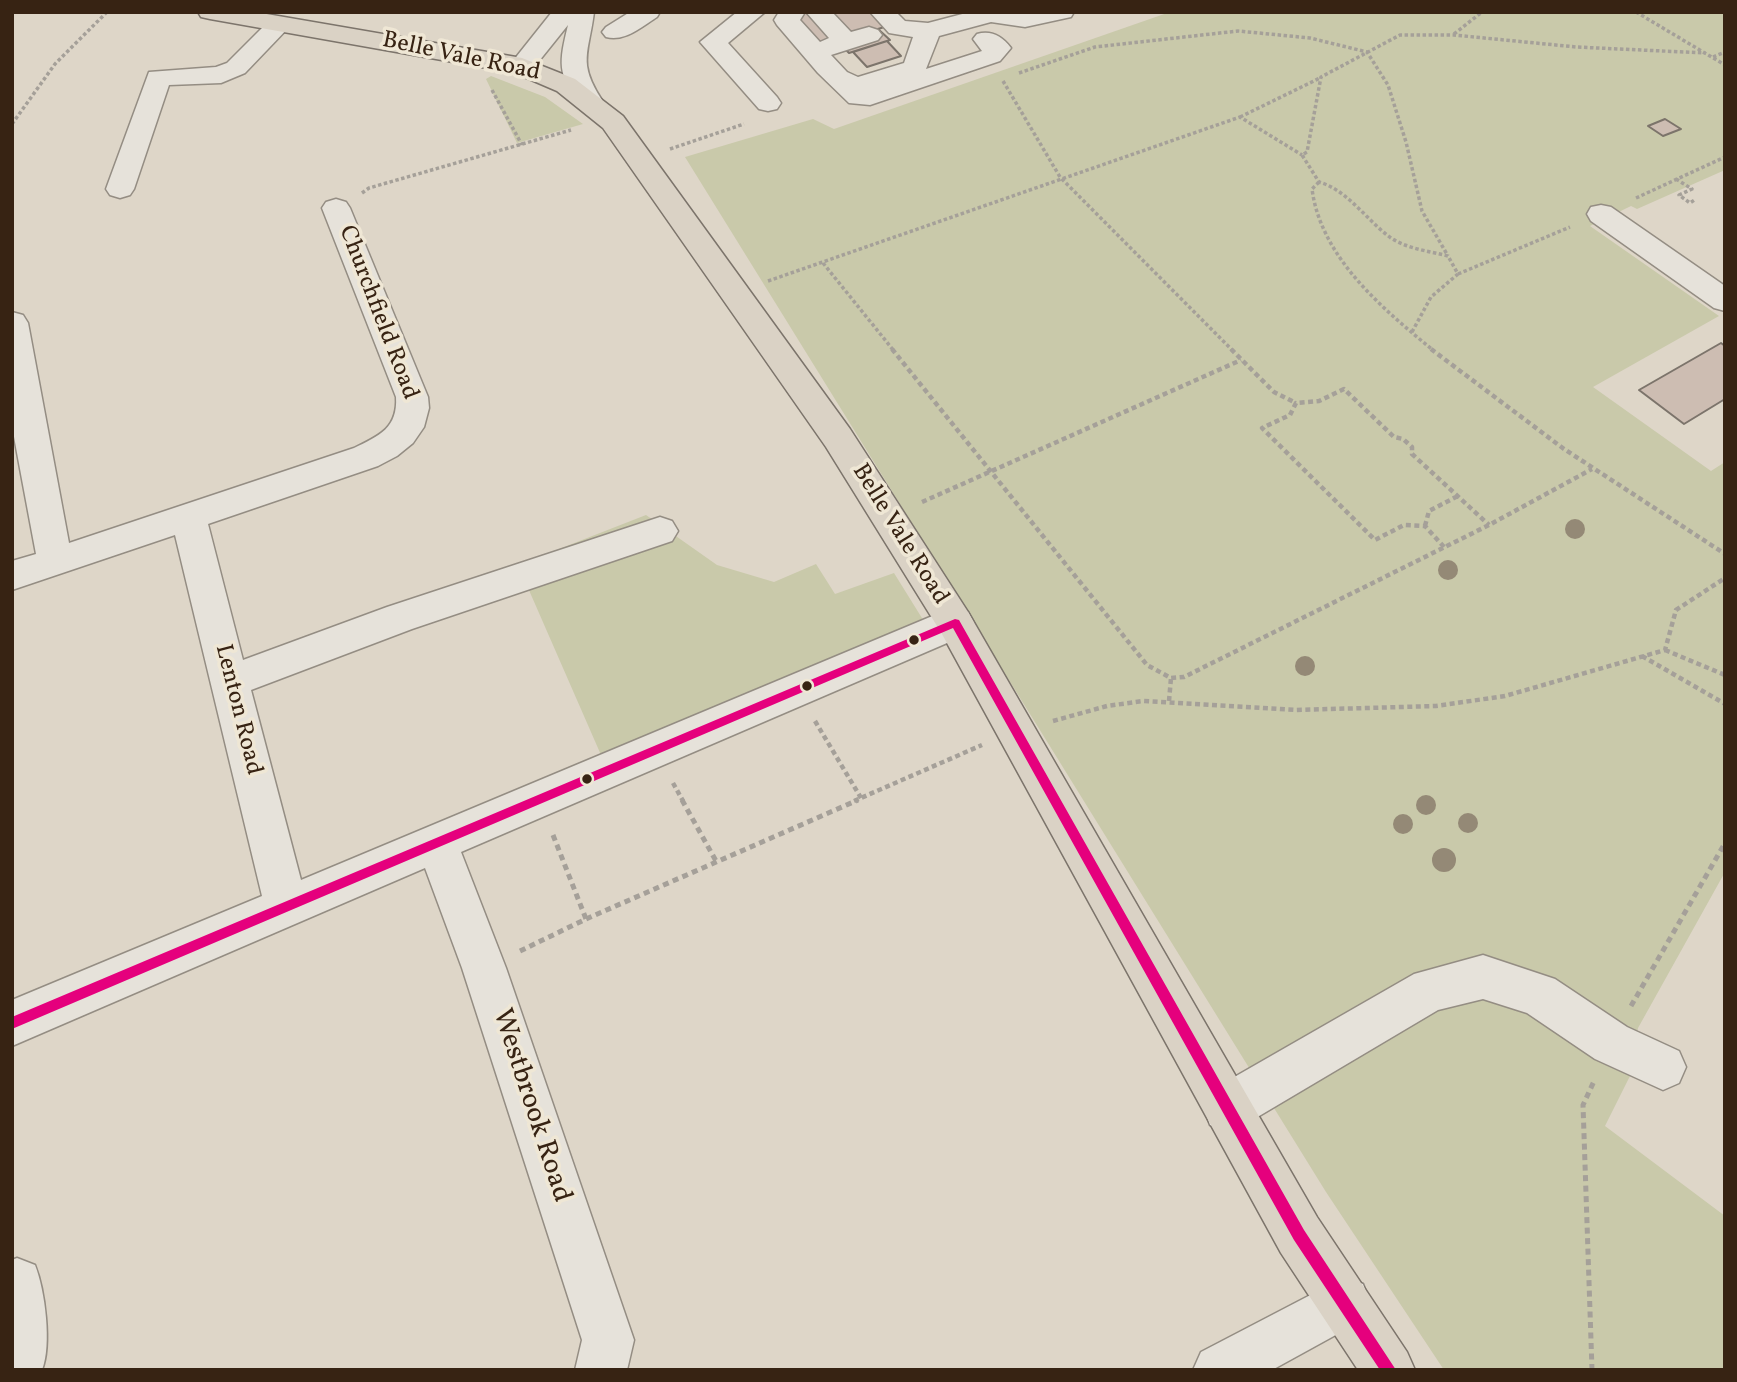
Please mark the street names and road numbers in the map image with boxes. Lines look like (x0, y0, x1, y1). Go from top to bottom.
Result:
street label: Belle Vale Road (379, 27, 543, 89)
street label: Churchfield Road (331, 222, 423, 404)
street label: Belle Vale Road (844, 459, 954, 611)
street label: Lenton Road (207, 642, 267, 778)
street label: Westbrook Road (483, 1005, 577, 1207)

